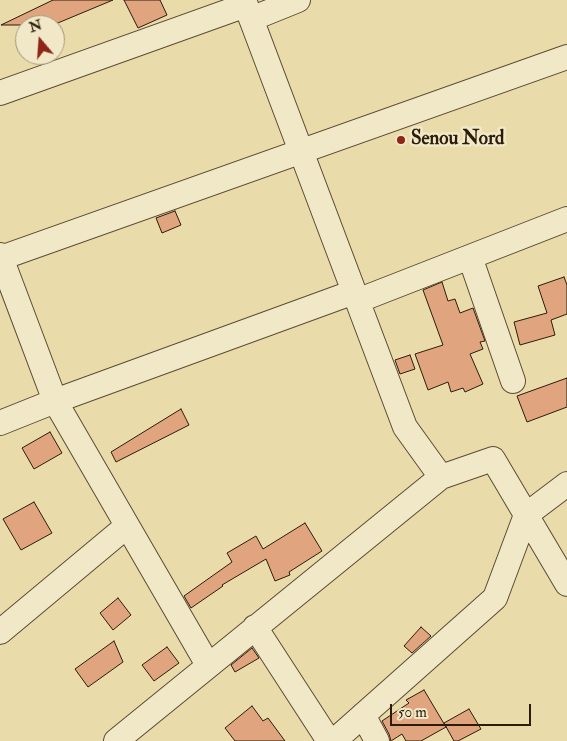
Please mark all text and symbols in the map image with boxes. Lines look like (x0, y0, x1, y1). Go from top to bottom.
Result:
north arrow (15, 15, 65, 65)
text: N (27, 16, 44, 36)
place label: Senou Nord (411, 129, 504, 151)
marker: Senou Nord (395, 134, 407, 146)
scale bar (392, 694, 533, 726)
text: 50 m (398, 703, 427, 722)

